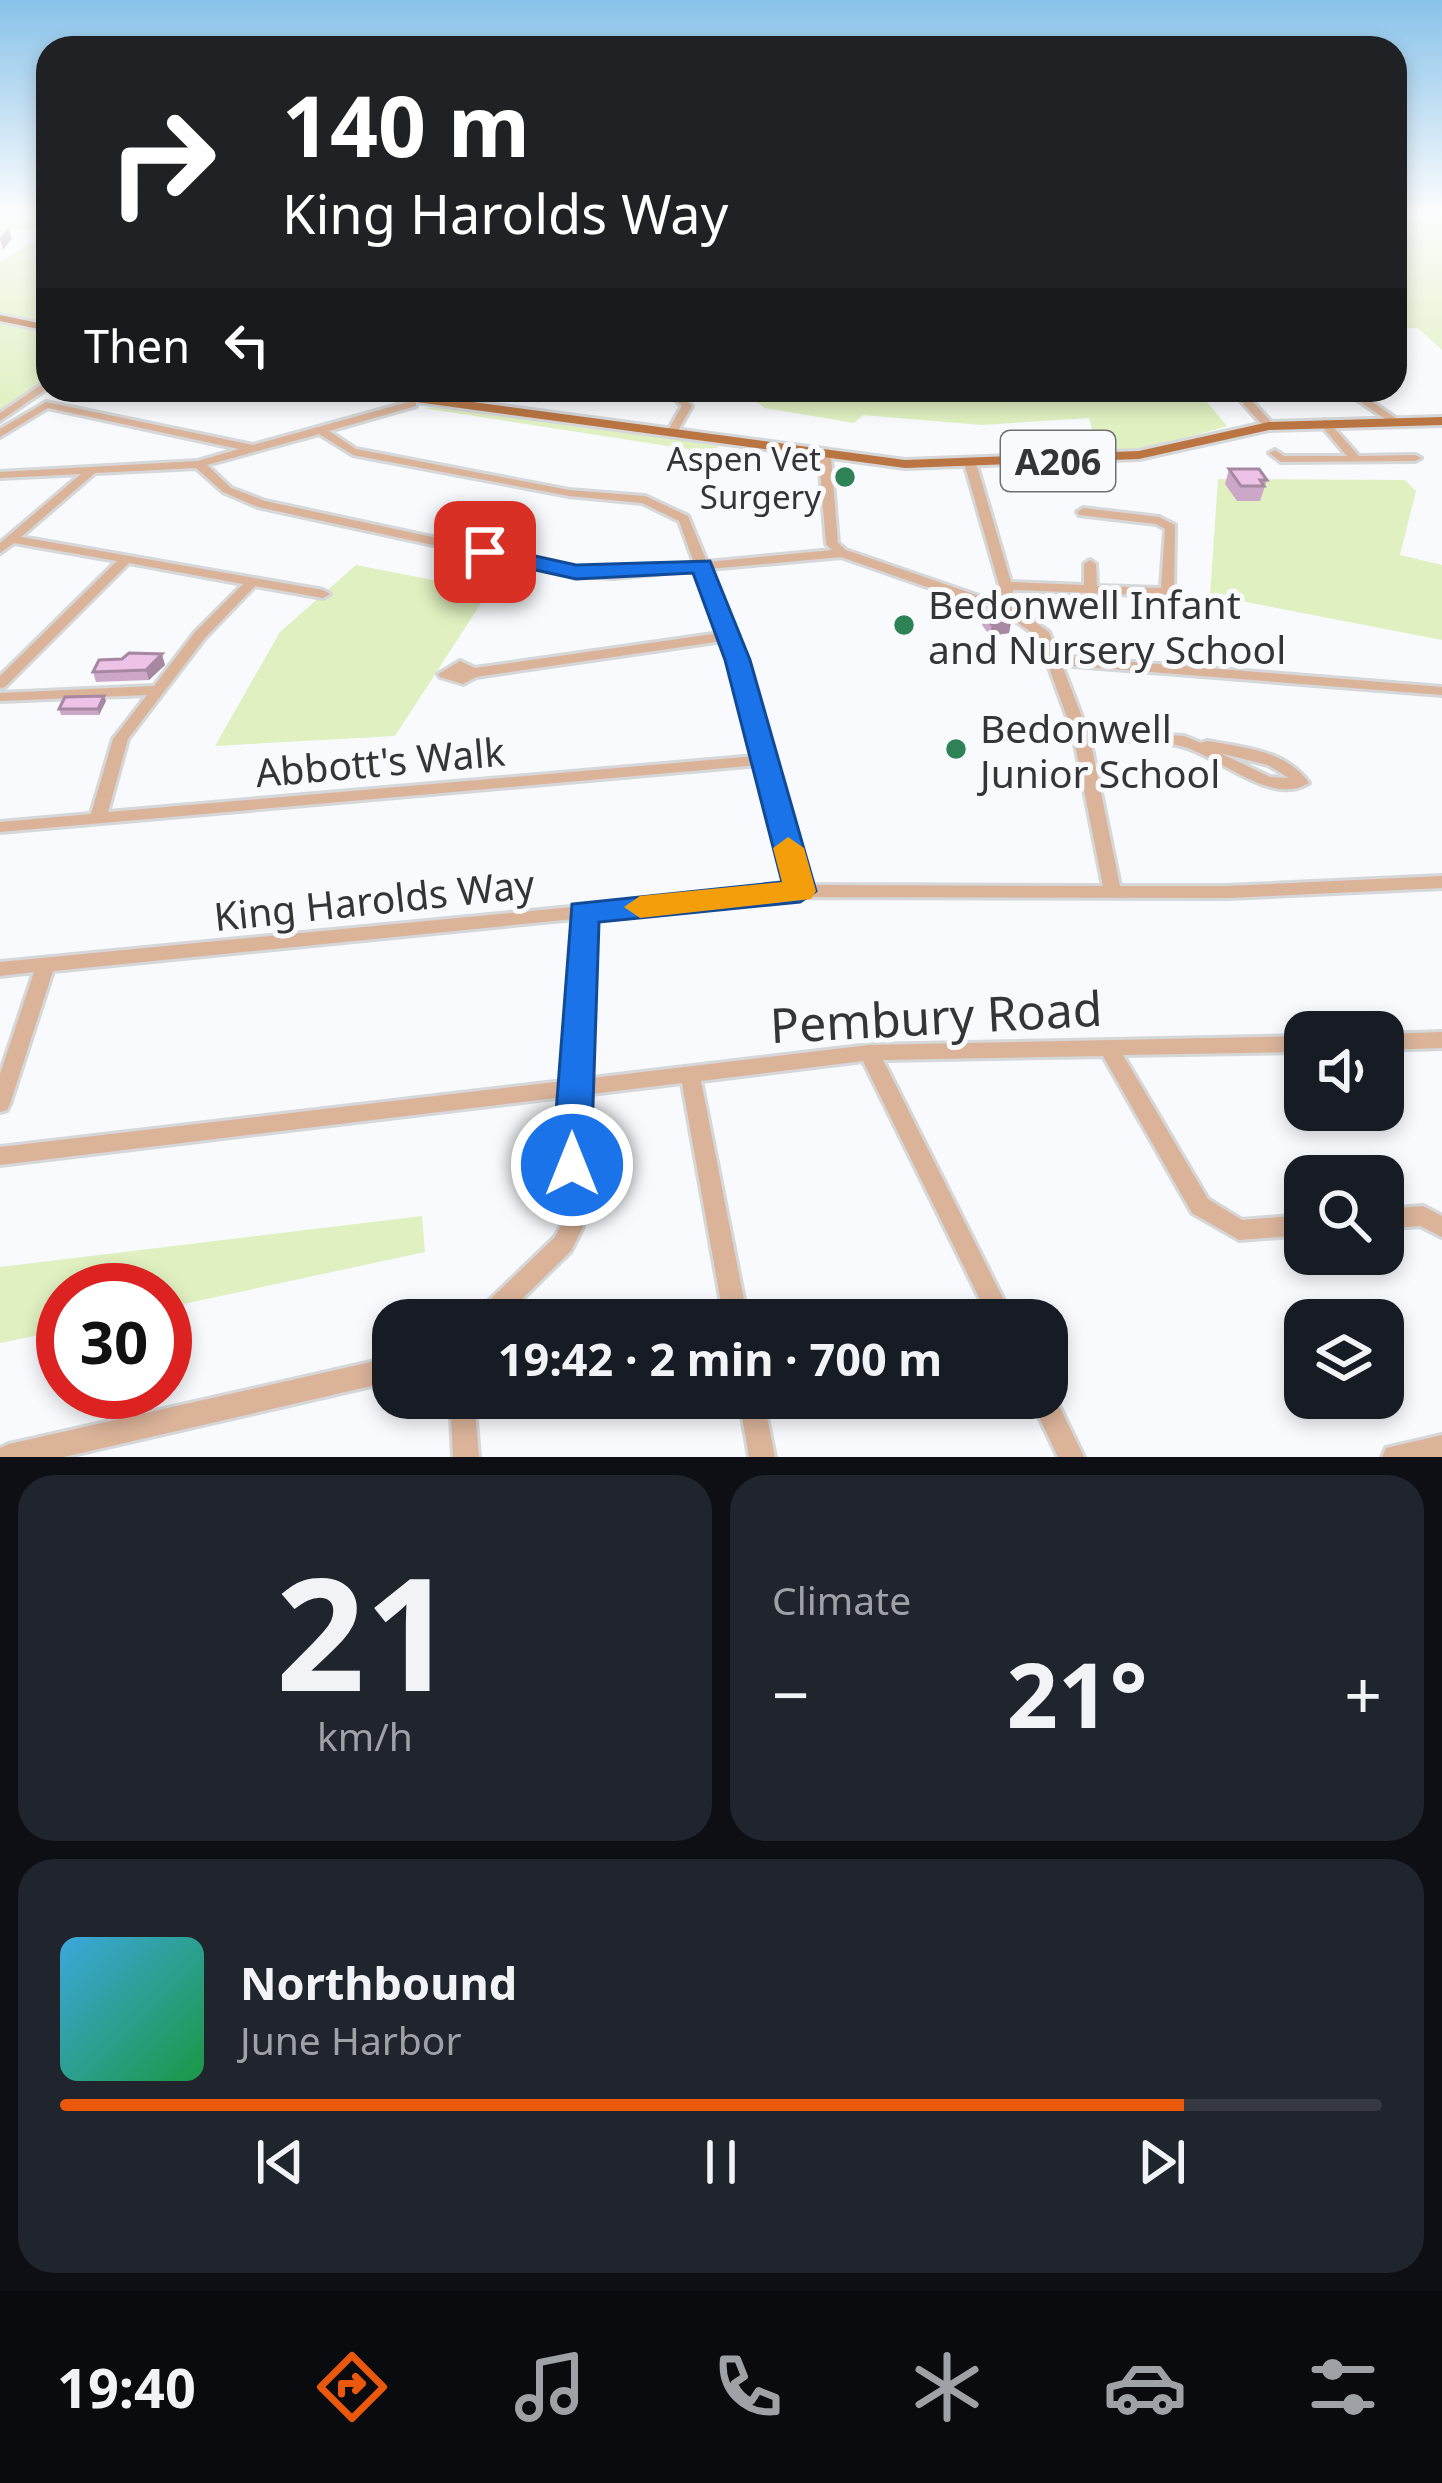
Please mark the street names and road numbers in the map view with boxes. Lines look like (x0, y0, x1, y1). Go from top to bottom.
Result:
road number: A206 (1001, 431, 1115, 491)
street label: Abbott's Walk (253, 724, 507, 798)
street label: King Harolds Way (211, 856, 537, 942)
street label: Pembury Road (768, 975, 1104, 1057)

